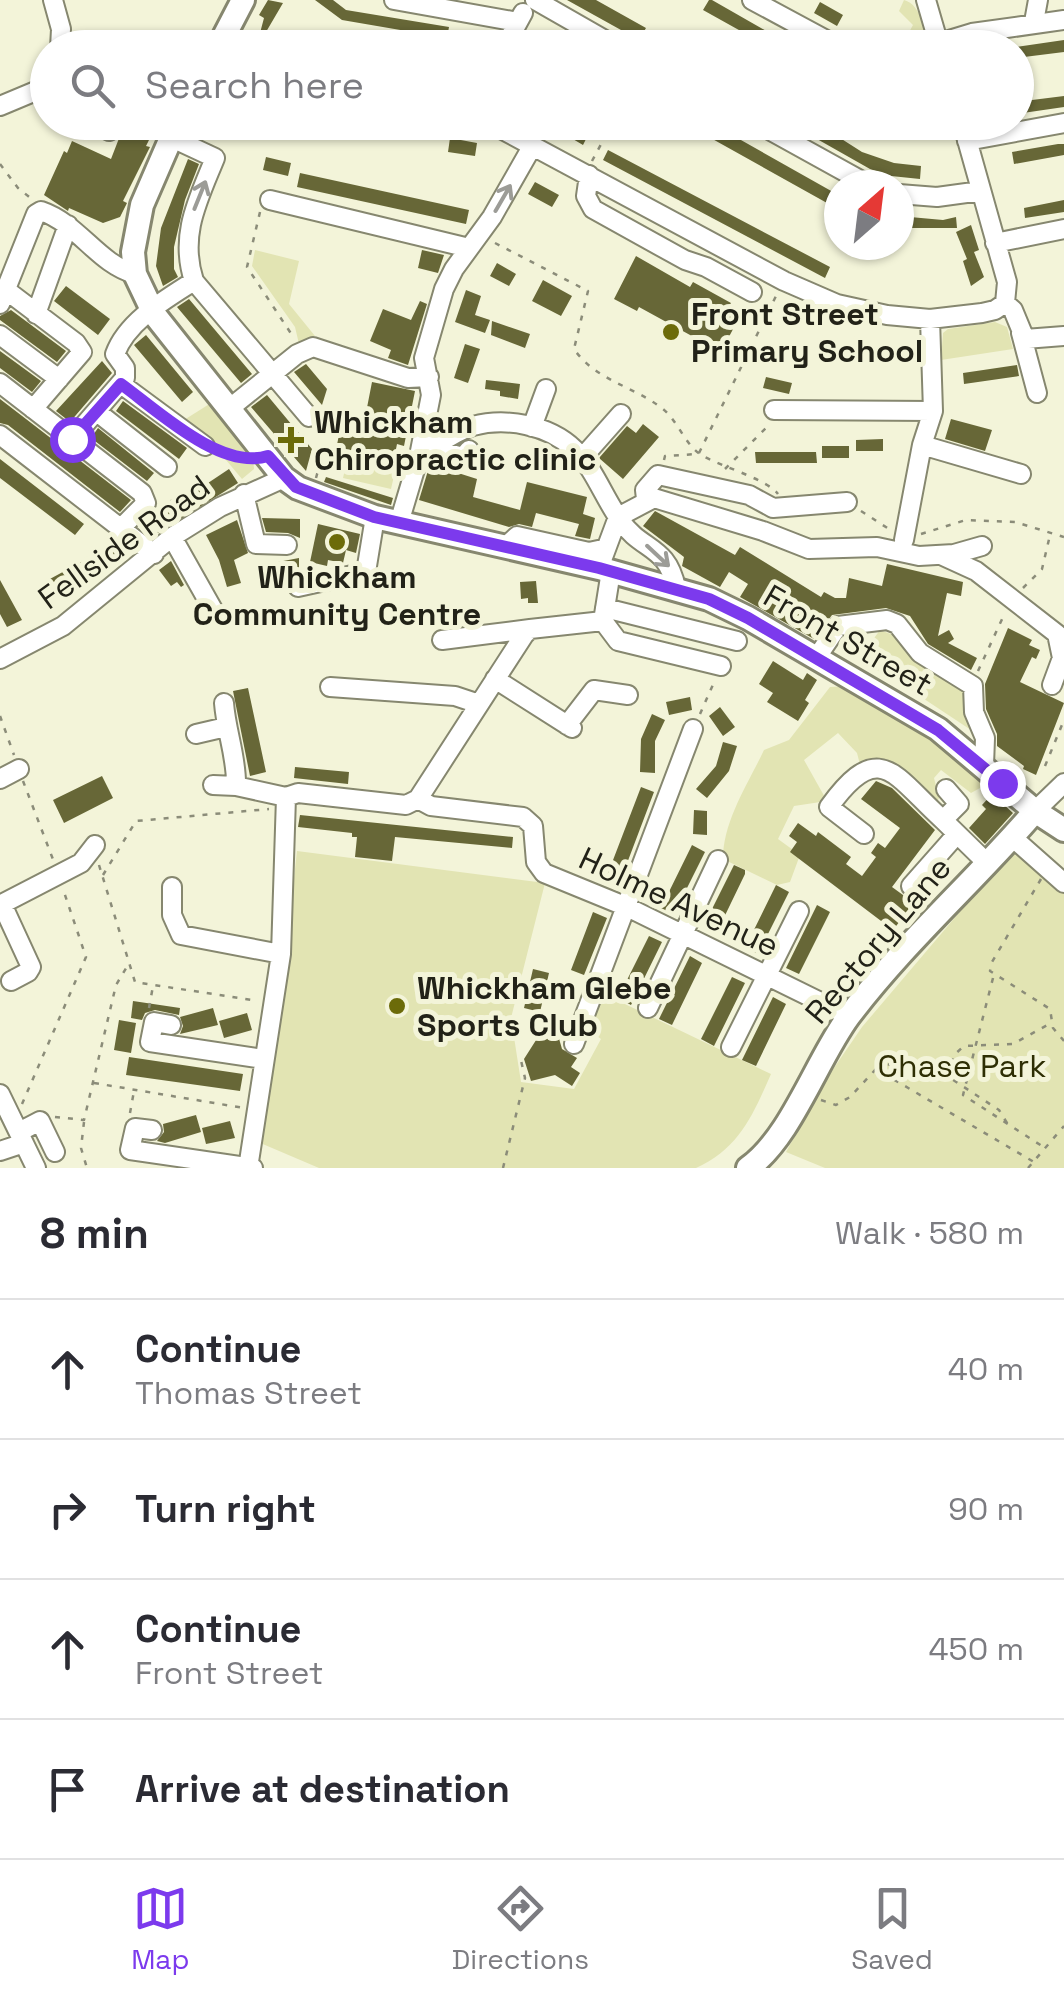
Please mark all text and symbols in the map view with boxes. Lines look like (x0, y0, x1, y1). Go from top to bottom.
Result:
search box (30, 30, 1034, 140)
icon: search (65, 58, 120, 113)
text: Search here (145, 61, 364, 109)
north arrow (824, 170, 914, 260)
one-way arrow (192, 180, 210, 211)
one-way arrow (493, 184, 513, 213)
place label: Front Street Primary School (691, 294, 923, 371)
marker: Front Street Primary School (660, 321, 682, 343)
place label: Whickham Chiropractic clinic (314, 402, 596, 479)
route start (50, 417, 96, 463)
marker: Whickham Chiropractic clinic (278, 427, 304, 453)
street label: Fellside Road (30, 466, 218, 618)
marker: Whickham Community Centre (326, 531, 348, 553)
one-way arrow (645, 543, 671, 567)
place label: Whickham Community Centre (193, 557, 481, 634)
street label: Front Street (756, 576, 940, 704)
route end (980, 761, 1026, 807)
street label: Holme Avenue (573, 838, 785, 966)
street label: Rectory Lane (797, 848, 959, 1032)
place label: Whickham Glebe Sports Club (417, 968, 671, 1045)
marker: Whickham Glebe Sports Club (386, 995, 408, 1017)
park label: Chase Park (877, 1046, 1047, 1086)
text: 8 min (40, 1207, 149, 1260)
text: Walk · 580 m (835, 1213, 1024, 1253)
text: Continue (135, 1325, 301, 1373)
icon: ahead (40, 1342, 95, 1397)
text: 40 m (948, 1349, 1024, 1389)
text: Thomas Street (135, 1373, 362, 1413)
icon: right (40, 1482, 95, 1537)
text: Turn right (135, 1485, 316, 1533)
text: 90 m (948, 1489, 1024, 1529)
text: Continue (135, 1605, 301, 1653)
icon: ahead (40, 1622, 95, 1677)
text: 450 m (929, 1629, 1024, 1669)
text: Front Street (135, 1653, 323, 1693)
icon: arrive (40, 1762, 95, 1817)
text: Arrive at destination (135, 1765, 510, 1813)
tab: Map (131, 1881, 189, 1977)
tab: Directions (452, 1881, 589, 1977)
tab: Saved (851, 1881, 933, 1977)

